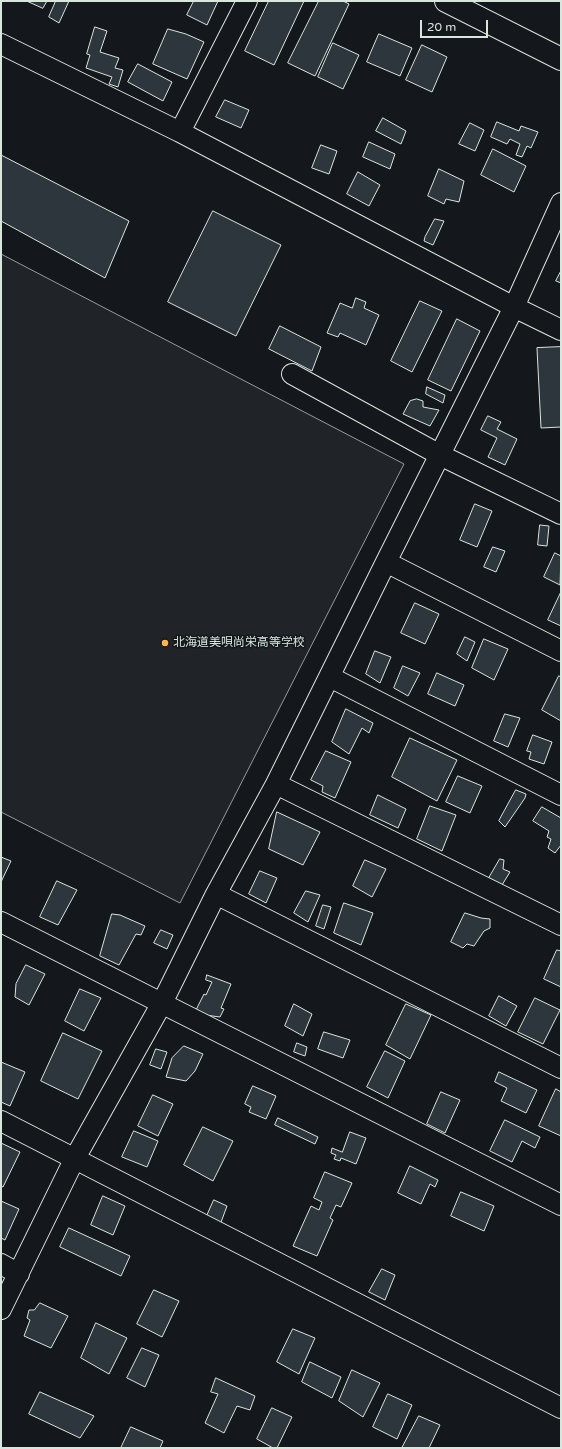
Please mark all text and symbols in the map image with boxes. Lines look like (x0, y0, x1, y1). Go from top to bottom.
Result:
scale bar (422, 12, 490, 38)
text: 20 m (427, 20, 456, 34)
place label: 北海道美唄尚栄高等学校 (173, 636, 305, 650)
marker: 北海道美唄尚栄高等学校 (160, 638, 170, 648)

